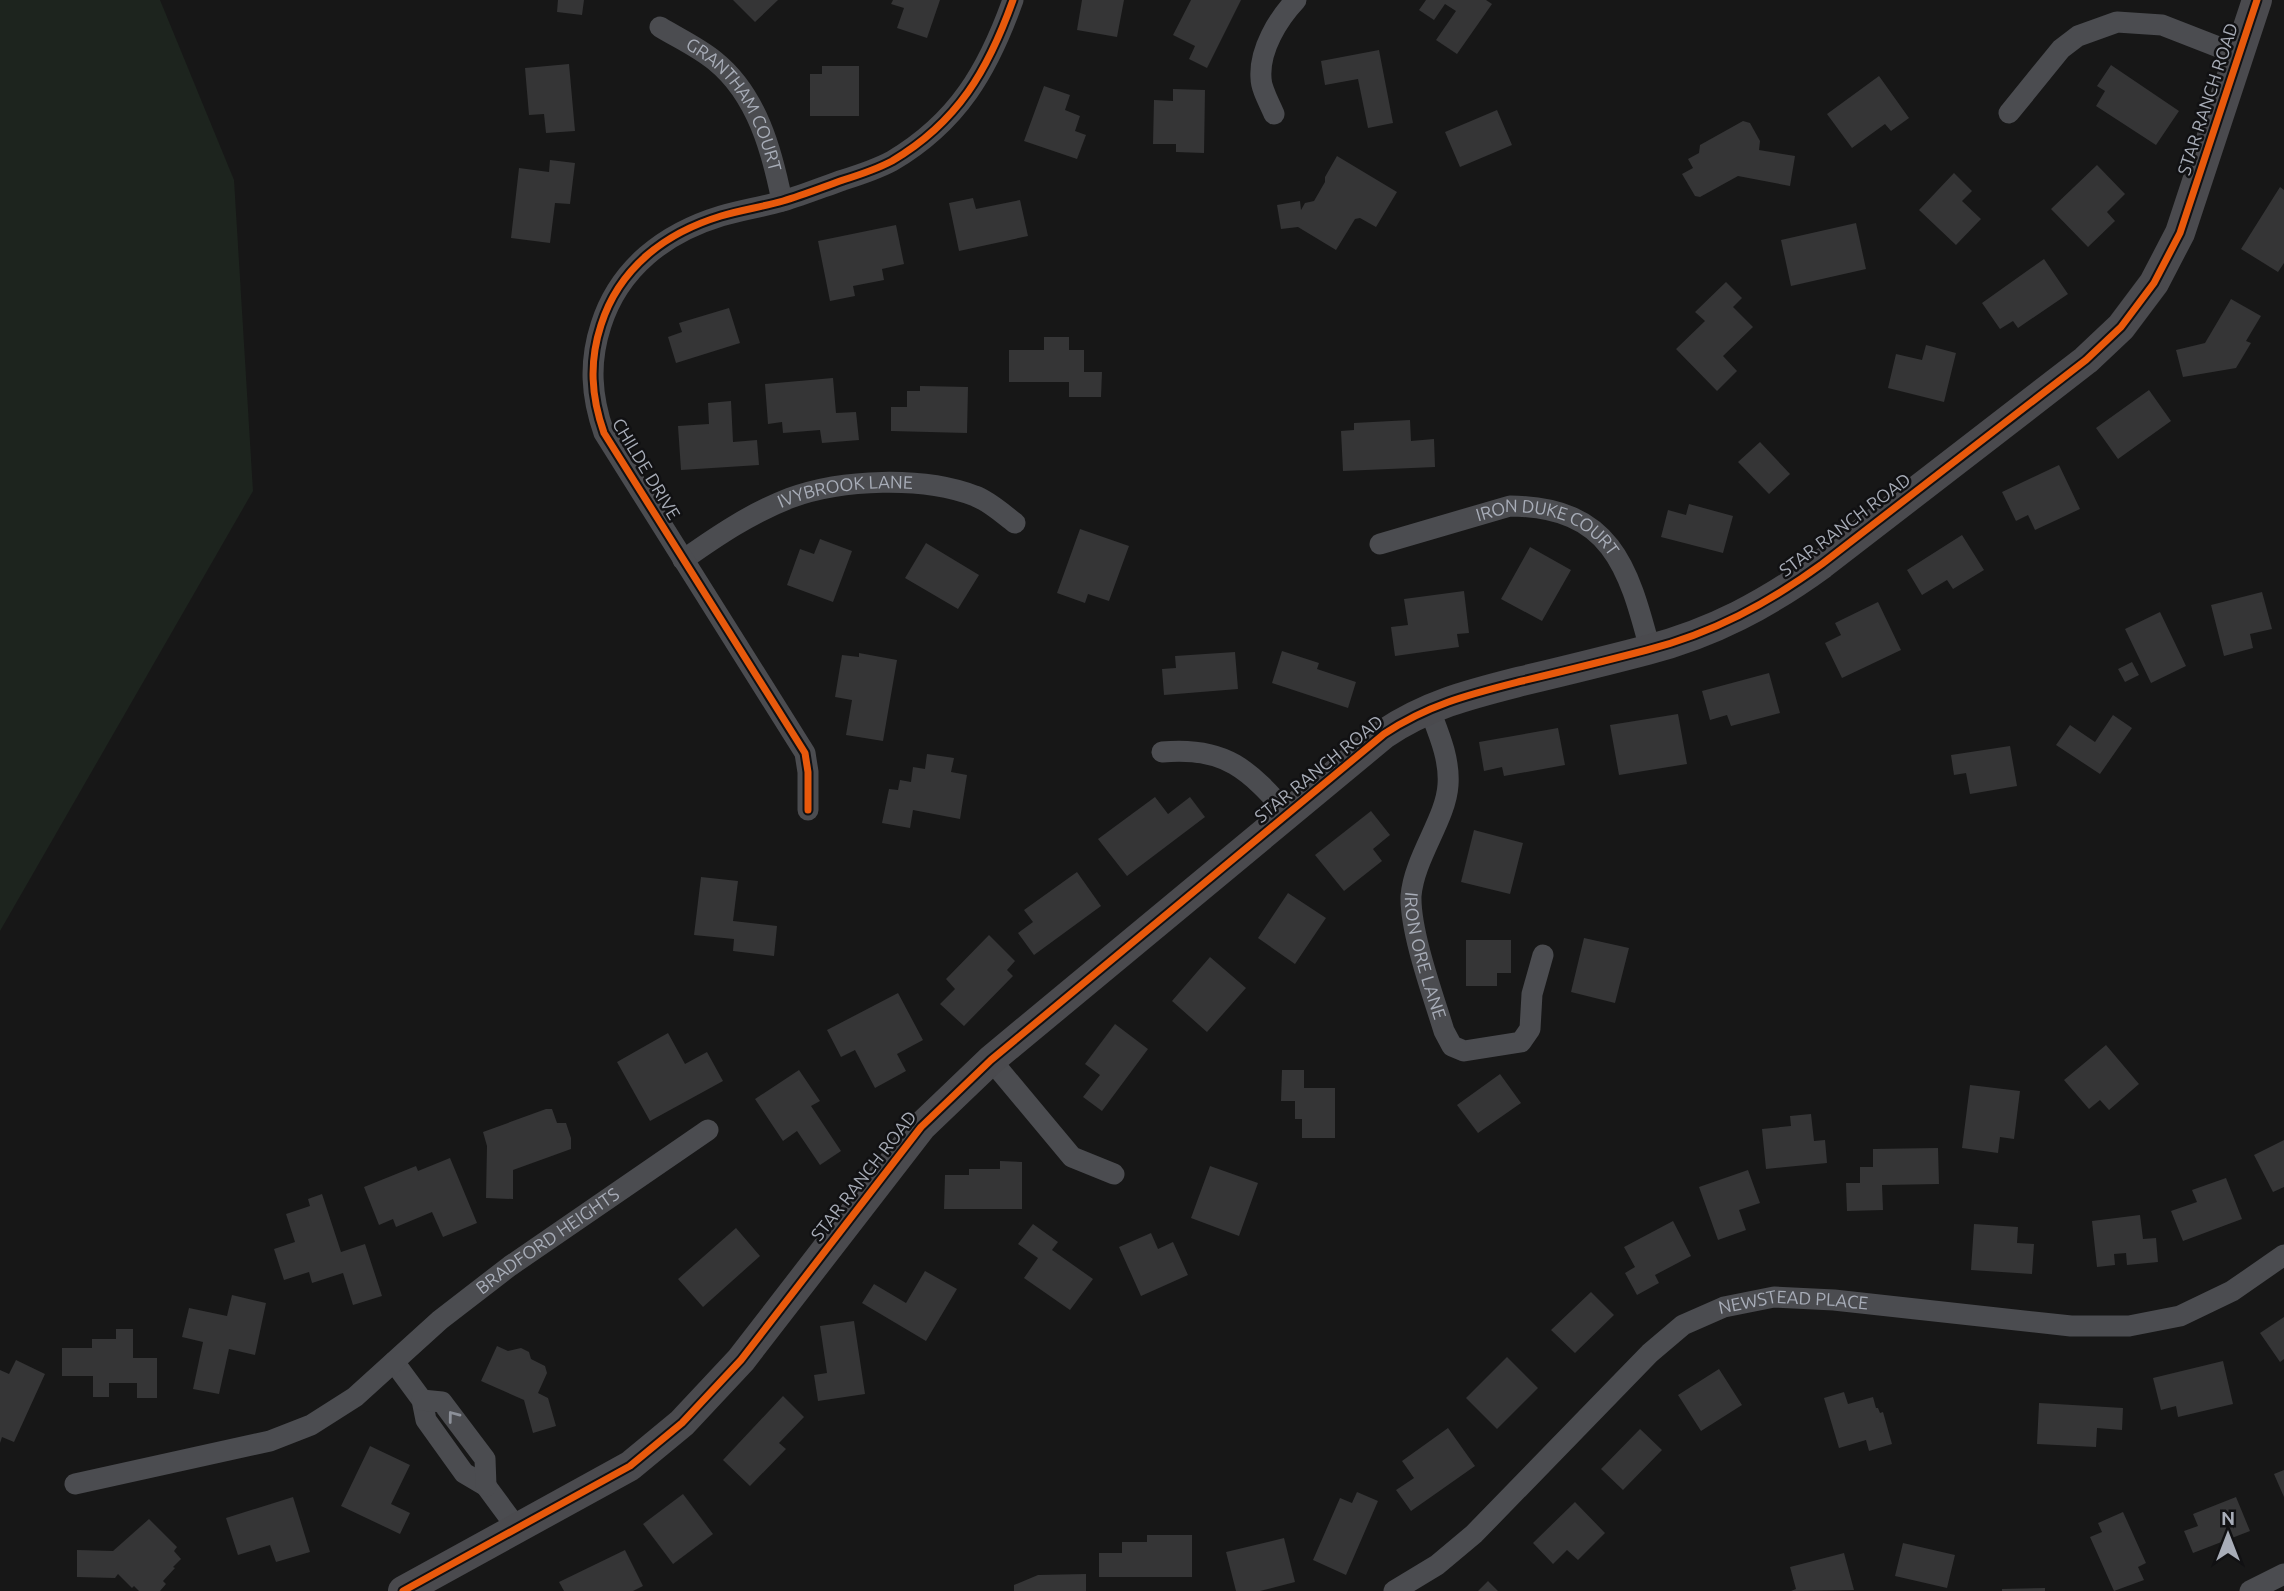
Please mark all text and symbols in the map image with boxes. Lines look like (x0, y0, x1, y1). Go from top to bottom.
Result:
street label: STAR RANCH ROAD (2173, 20, 2241, 177)
street label: GRANTHAM COURT (683, 33, 786, 173)
street label: CHILDE DRIVE (609, 414, 685, 523)
street label: STAR RANCH ROAD (1775, 468, 1914, 580)
street label: IVYBROOK LANE (774, 471, 914, 511)
street label: IRON DUKE COURT (1473, 495, 1624, 559)
street label: STAR RANCH ROAD (1250, 710, 1386, 826)
street label: IRON ORE LANE (1402, 891, 1451, 1022)
street label: STAR RANCH ROAD (806, 1107, 920, 1244)
street label: BRADFORD HEIGHTS (472, 1183, 622, 1298)
street label: NEWSTEAD PLACE (1716, 1286, 1869, 1317)
one-way arrow (448, 1412, 461, 1424)
north arrow (2193, 1500, 2263, 1570)
text: N (2221, 1507, 2235, 1529)

